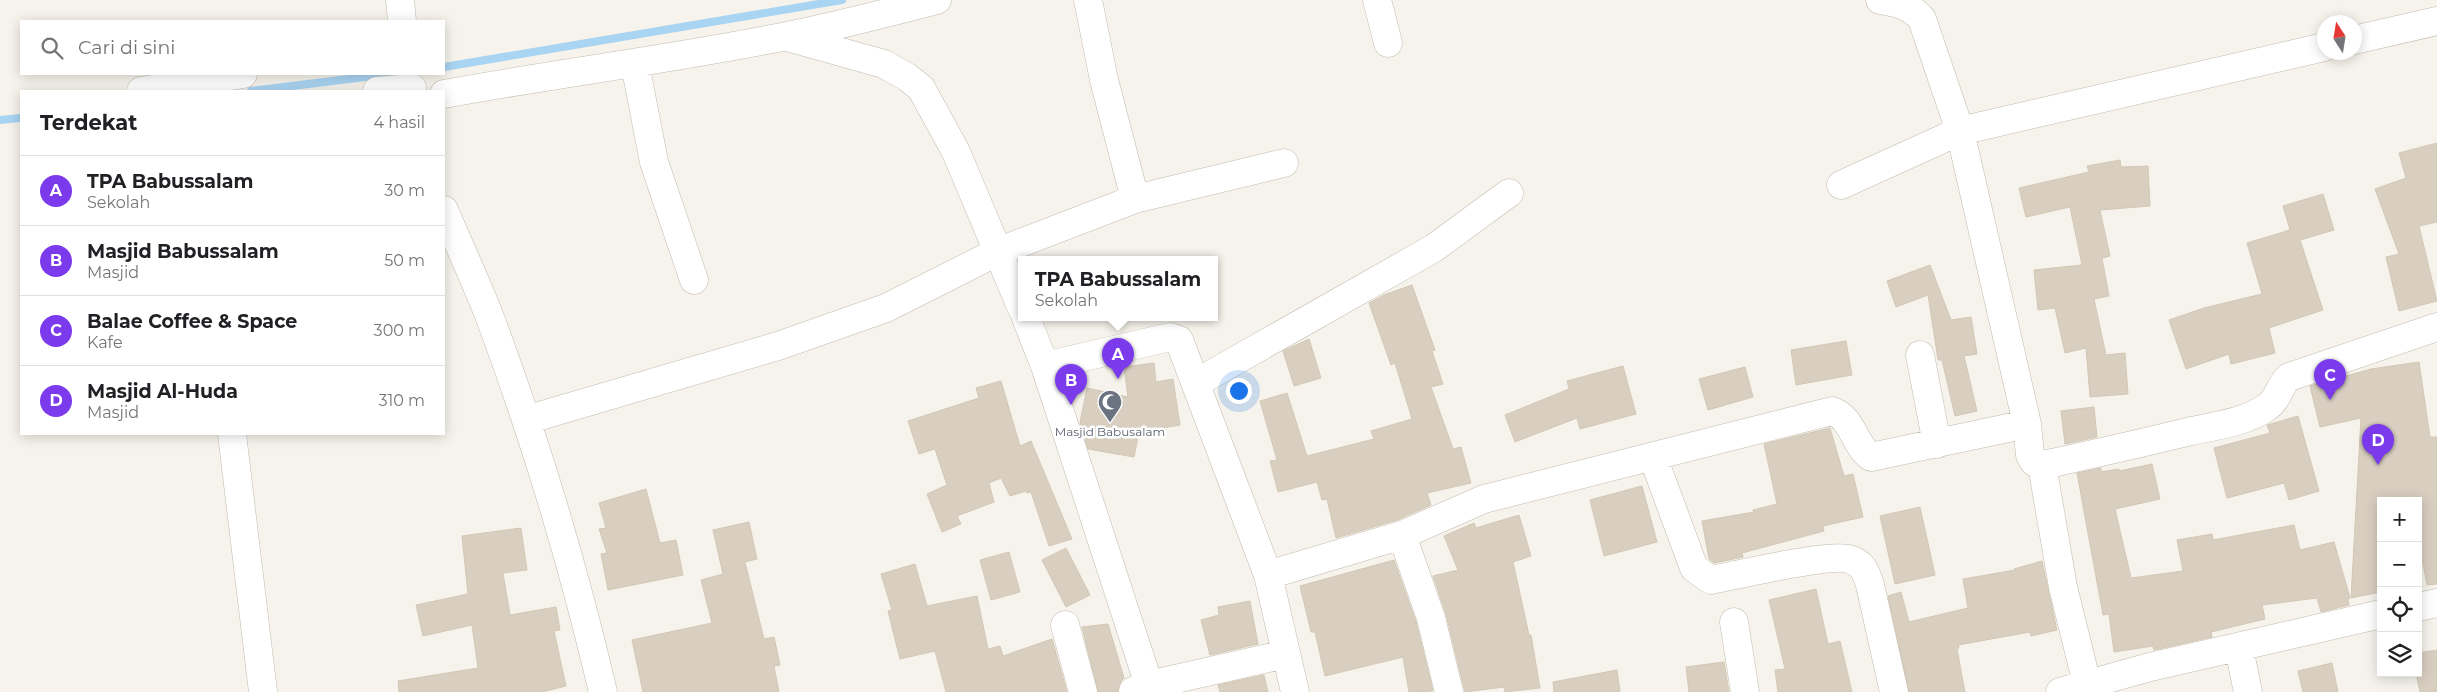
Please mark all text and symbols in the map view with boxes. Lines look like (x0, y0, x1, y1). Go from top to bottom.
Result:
north arrow (2317, 15, 2362, 60)
search box (20, 20, 445, 75)
icon: search (38, 34, 66, 62)
text: Cari di sini (78, 36, 175, 59)
text: Terdekat (40, 110, 137, 135)
text: 4 hasil (374, 113, 425, 132)
text: TPA Babussalam (87, 170, 253, 193)
text: A (50, 181, 62, 200)
text: 30 m (384, 181, 425, 200)
text: Sekolah (87, 193, 150, 212)
text: Masjid Babussalam (87, 240, 279, 263)
text: B (50, 251, 62, 270)
text: 50 m (384, 251, 425, 270)
popup (1018, 256, 1218, 321)
text: Masjid (87, 263, 139, 282)
text: TPA Babussalam (1035, 268, 1201, 291)
text: Sekolah (1035, 291, 1098, 310)
text: Balae Coffee & Space (87, 310, 297, 333)
text: C (50, 321, 62, 340)
text: 300 m (374, 321, 425, 340)
text: Kafe (87, 333, 123, 352)
pin: A (1102, 338, 1134, 379)
pin: C (2314, 359, 2346, 400)
pin: B (1055, 364, 1087, 405)
your location (1226, 378, 1252, 404)
text: Masjid Al-Huda (87, 380, 238, 403)
mosque icon: Masjid Babusalam (1097, 389, 1123, 423)
text: D (49, 391, 63, 410)
text: 310 m (378, 391, 425, 410)
text: Masjid (87, 403, 139, 422)
place label: Masjid Babusalam (1055, 424, 1165, 439)
pin: D (2362, 424, 2394, 465)
map controls (2377, 497, 2422, 677)
button: + (2377, 497, 2422, 542)
button: − (2377, 542, 2422, 587)
button: locate (2377, 587, 2422, 632)
button: layers (2377, 632, 2422, 677)

